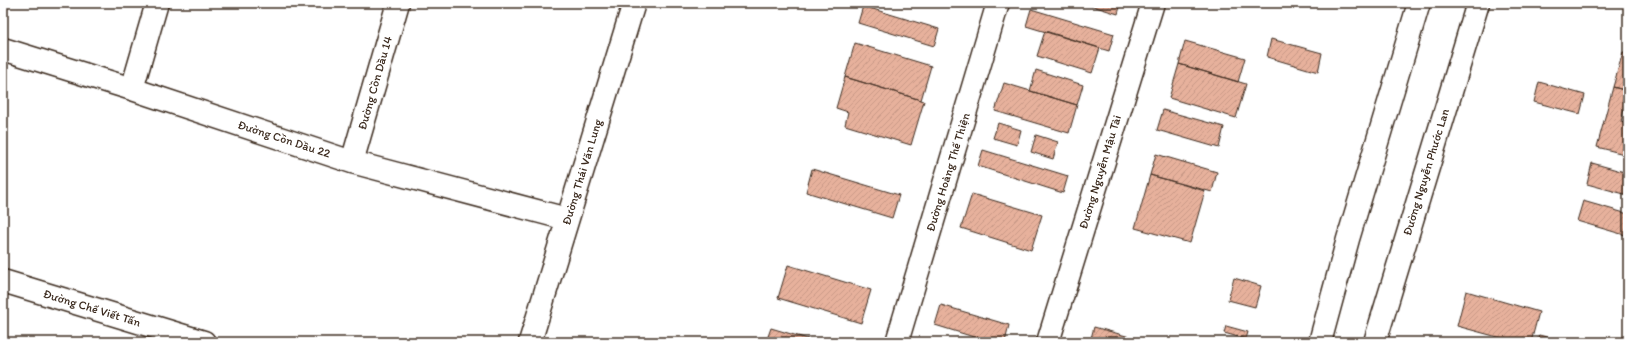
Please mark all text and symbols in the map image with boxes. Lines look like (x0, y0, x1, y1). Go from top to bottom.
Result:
street label: Đường Cồn Dầu 14 (355, 35, 395, 131)
street label: Đường Nguyễn Phước Lan (1400, 106, 1452, 237)
street label: Đường Hoàng Thế Thiện (923, 111, 973, 233)
street label: Đường Nguyễn Mậu Tài (1076, 113, 1124, 231)
street label: Đường Thái Văn Lung (559, 116, 605, 227)
street label: Đường Cồn Dầu 22 (236, 117, 333, 161)
street label: Đường Chế Viết Tấn (42, 287, 143, 330)

